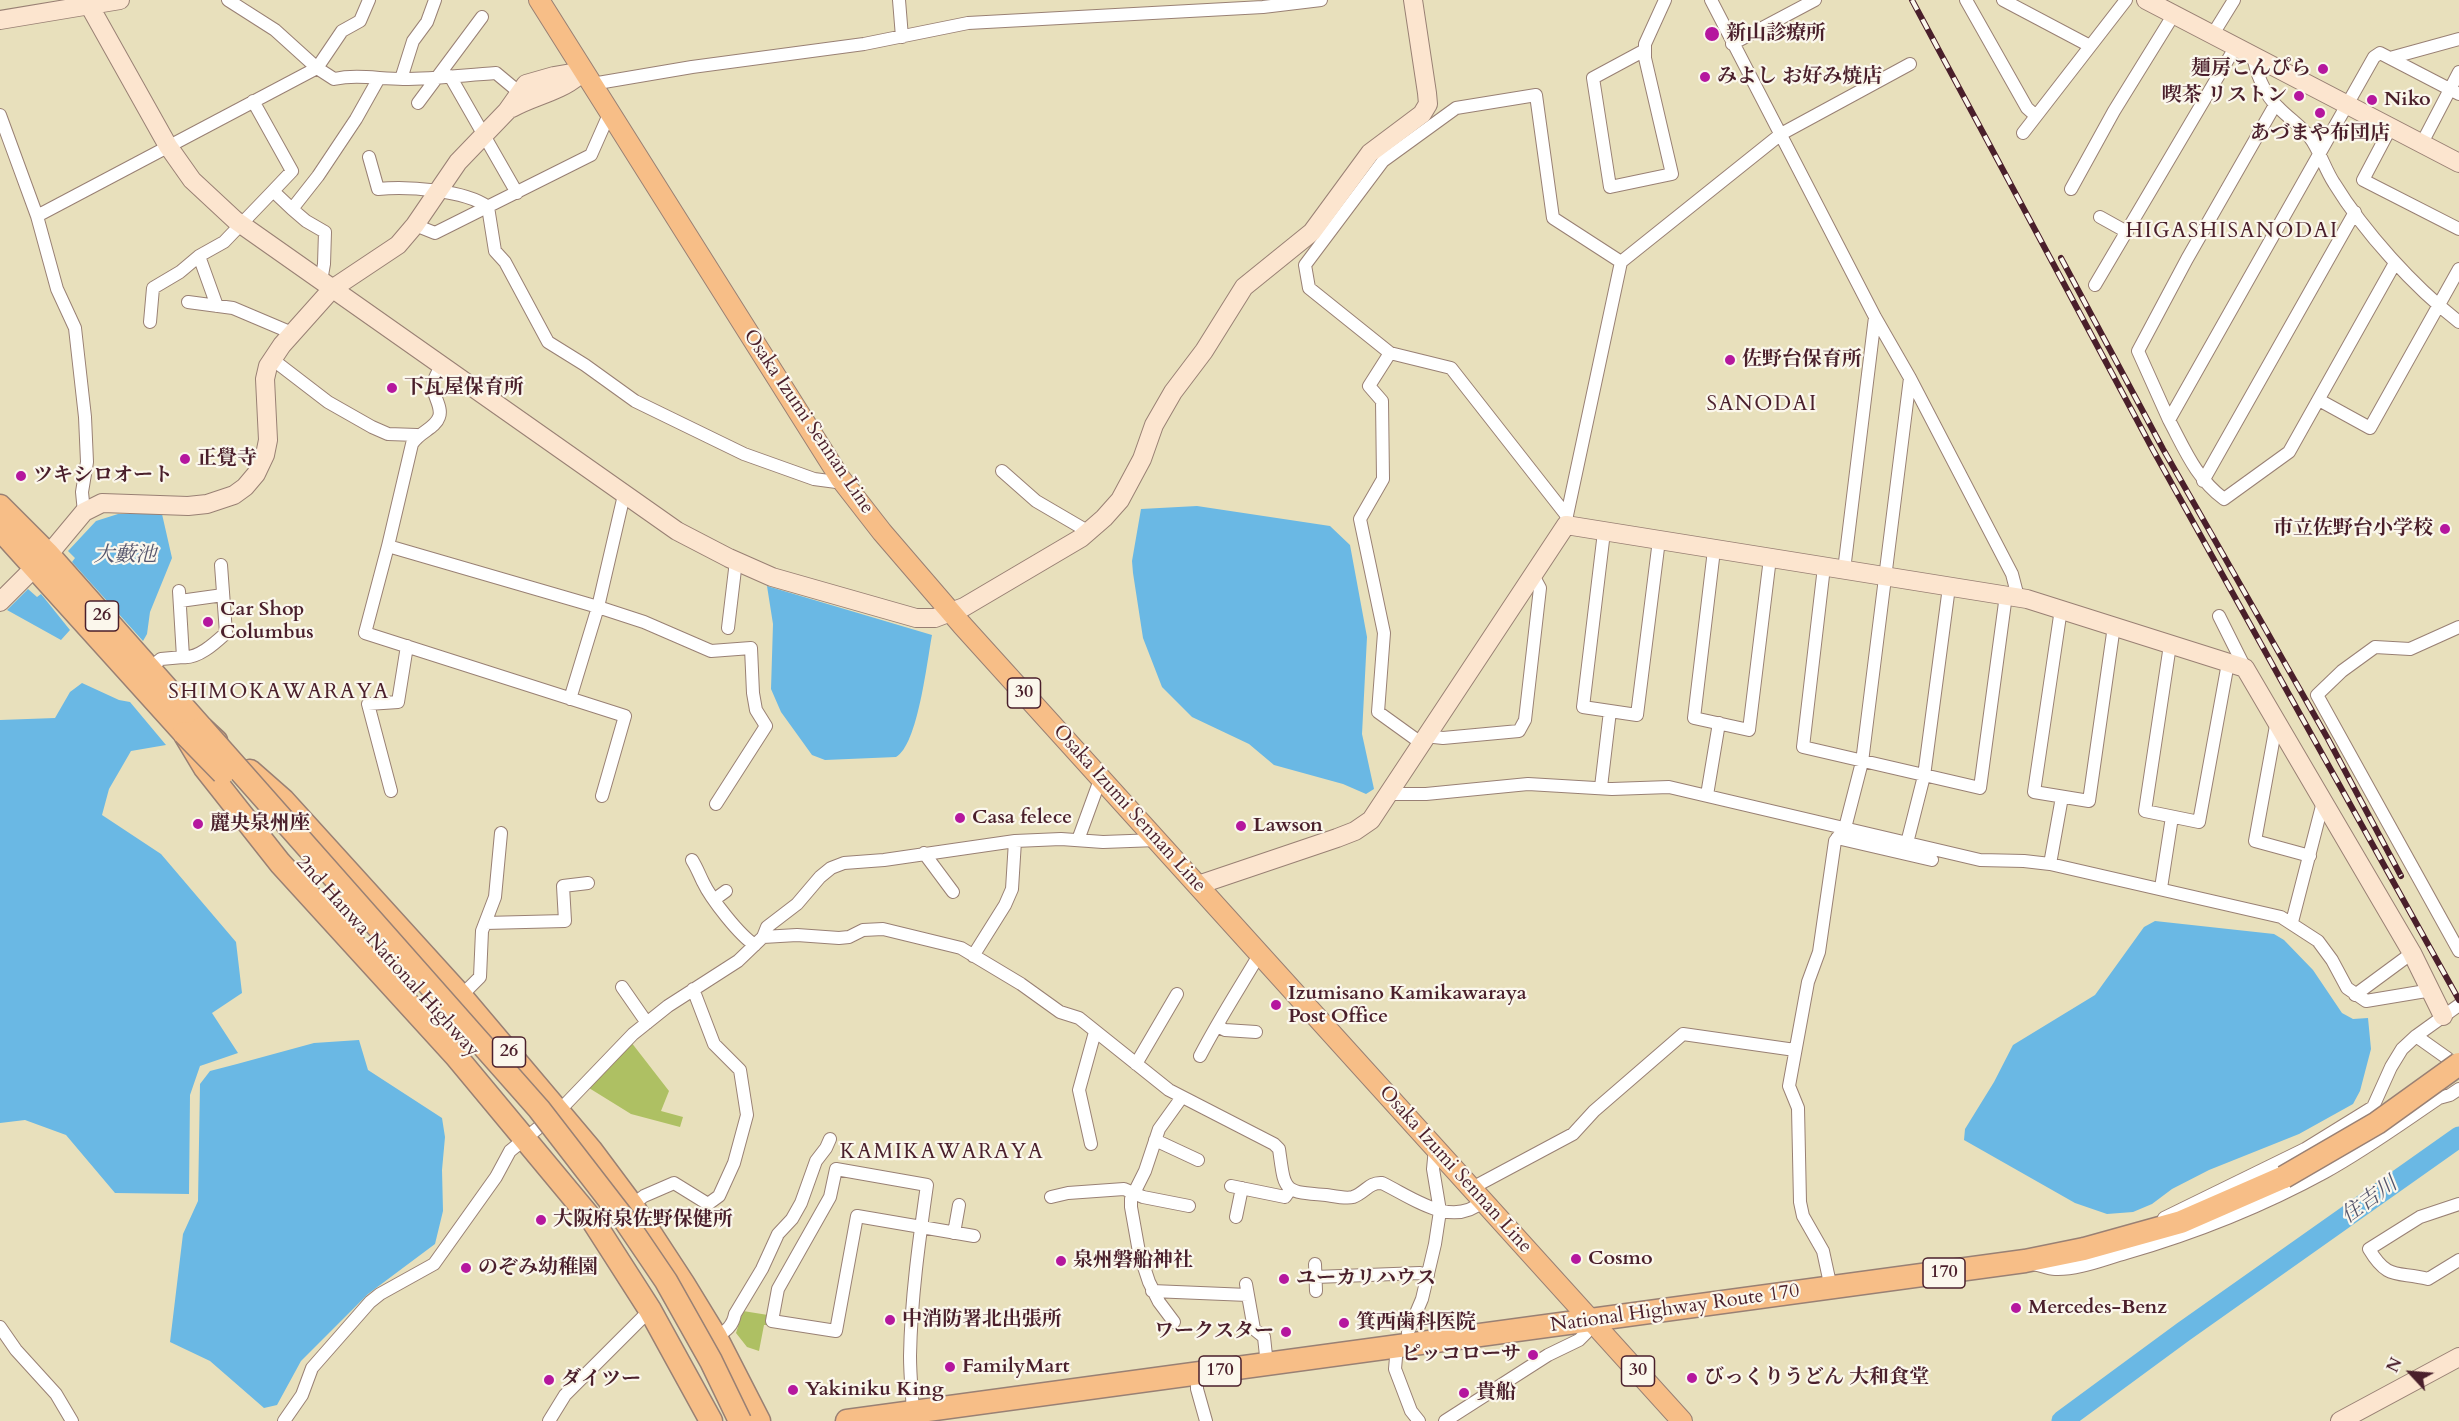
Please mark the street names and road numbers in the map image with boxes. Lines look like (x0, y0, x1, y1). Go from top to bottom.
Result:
street label: Osaka Izumi Sennan Line (737, 325, 879, 519)
road number: 26 (86, 601, 118, 631)
road number: 30 (1008, 678, 1040, 708)
street label: Osaka Izumi Sennan Line (1047, 720, 1211, 898)
street label: 2nd Hanwa National Highway (290, 851, 484, 1063)
road number: 26 (492, 1037, 526, 1067)
street label: Osaka Izumi Sennan Line (1373, 1081, 1537, 1259)
road number: 170 (1923, 1258, 1965, 1288)
street label: National Highway Route 170 (1549, 1280, 1801, 1338)
road number: 170 (1199, 1356, 1241, 1386)
road number: 30 (1622, 1356, 1654, 1386)

